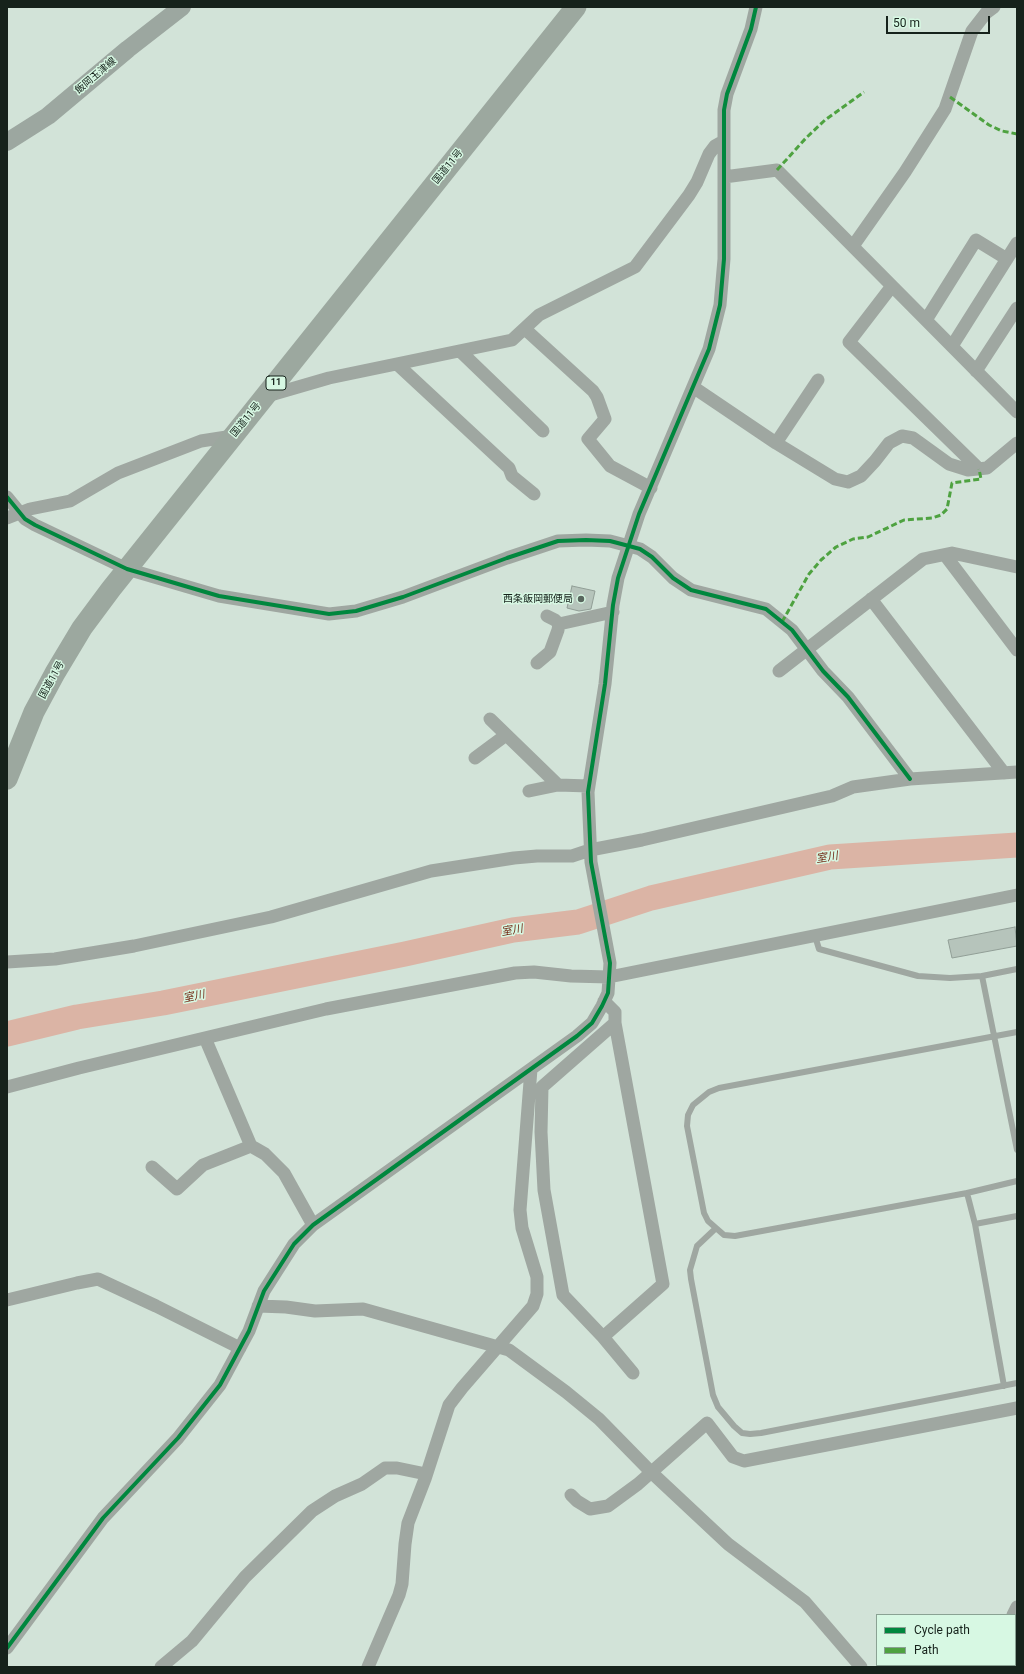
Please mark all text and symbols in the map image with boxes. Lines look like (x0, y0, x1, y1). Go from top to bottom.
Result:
scale bar (888, 8, 992, 34)
text: 50 m (893, 16, 920, 30)
street label: 飯岡玉津線 (73, 55, 119, 97)
street label: 国道11号 (430, 147, 466, 187)
road number: 11 (266, 376, 286, 390)
street label: 国道11号 (228, 400, 264, 440)
place label: 西条飯岡郵便局 (503, 593, 573, 605)
marker: 西条飯岡郵便局 (576, 594, 586, 604)
street label: 国道11号 (37, 659, 67, 701)
water label: 室川 (815, 850, 839, 866)
water label: 室川 (500, 923, 524, 939)
water label: 室川 (182, 988, 206, 1006)
legend (876, 1614, 1016, 1666)
text: Cycle path (914, 1623, 970, 1637)
text: Path (914, 1643, 939, 1657)

